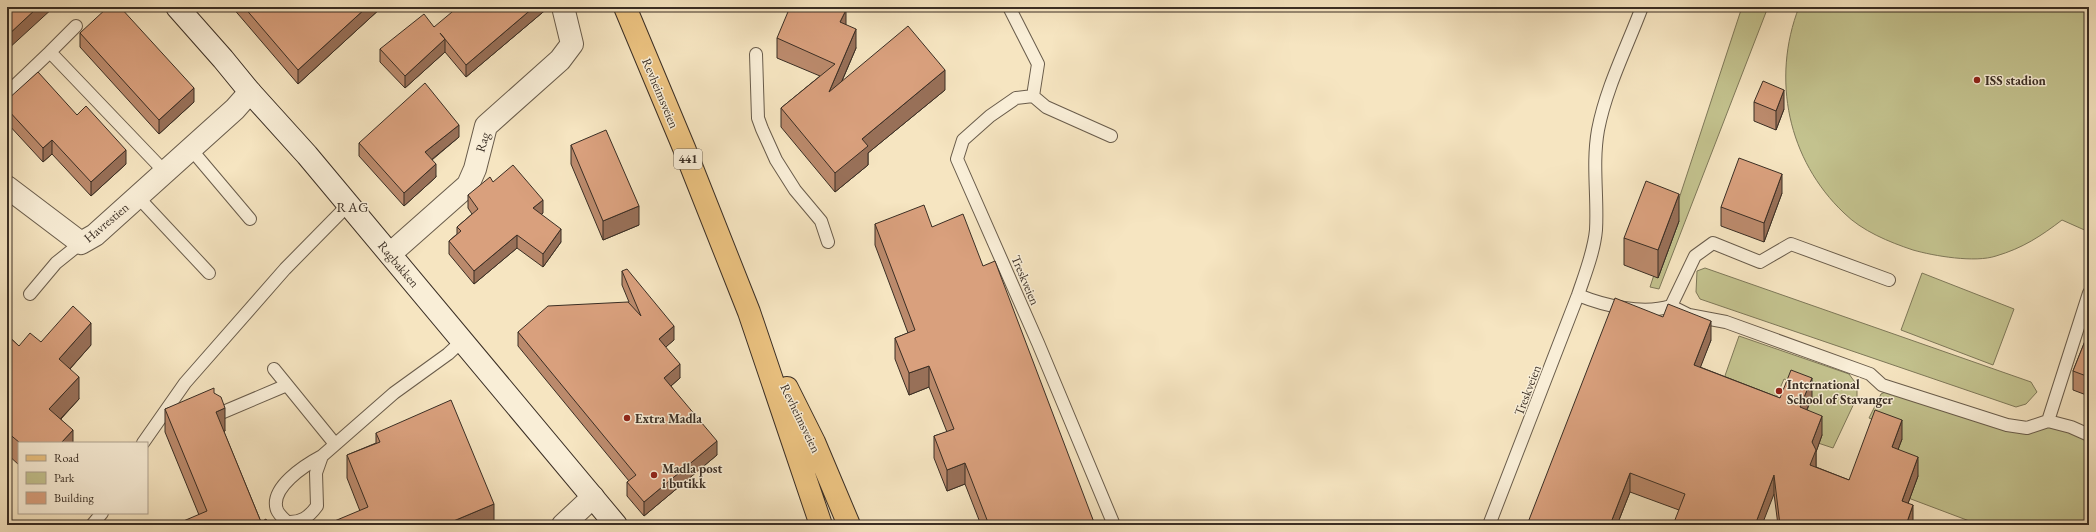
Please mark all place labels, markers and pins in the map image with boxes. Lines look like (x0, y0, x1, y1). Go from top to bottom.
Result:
place label: ISS stadion (1985, 72, 2046, 89)
marker: ISS stadion (1972, 75, 1982, 85)
place label: International School of Stavanger (1787, 376, 1894, 408)
marker: International School of Stavanger (1774, 386, 1784, 396)
place label: Extra Madla (635, 410, 702, 427)
marker: Extra Madla (622, 413, 632, 423)
place label: Madla post i butikk (662, 460, 722, 492)
marker: Madla post i butikk (649, 470, 659, 480)

